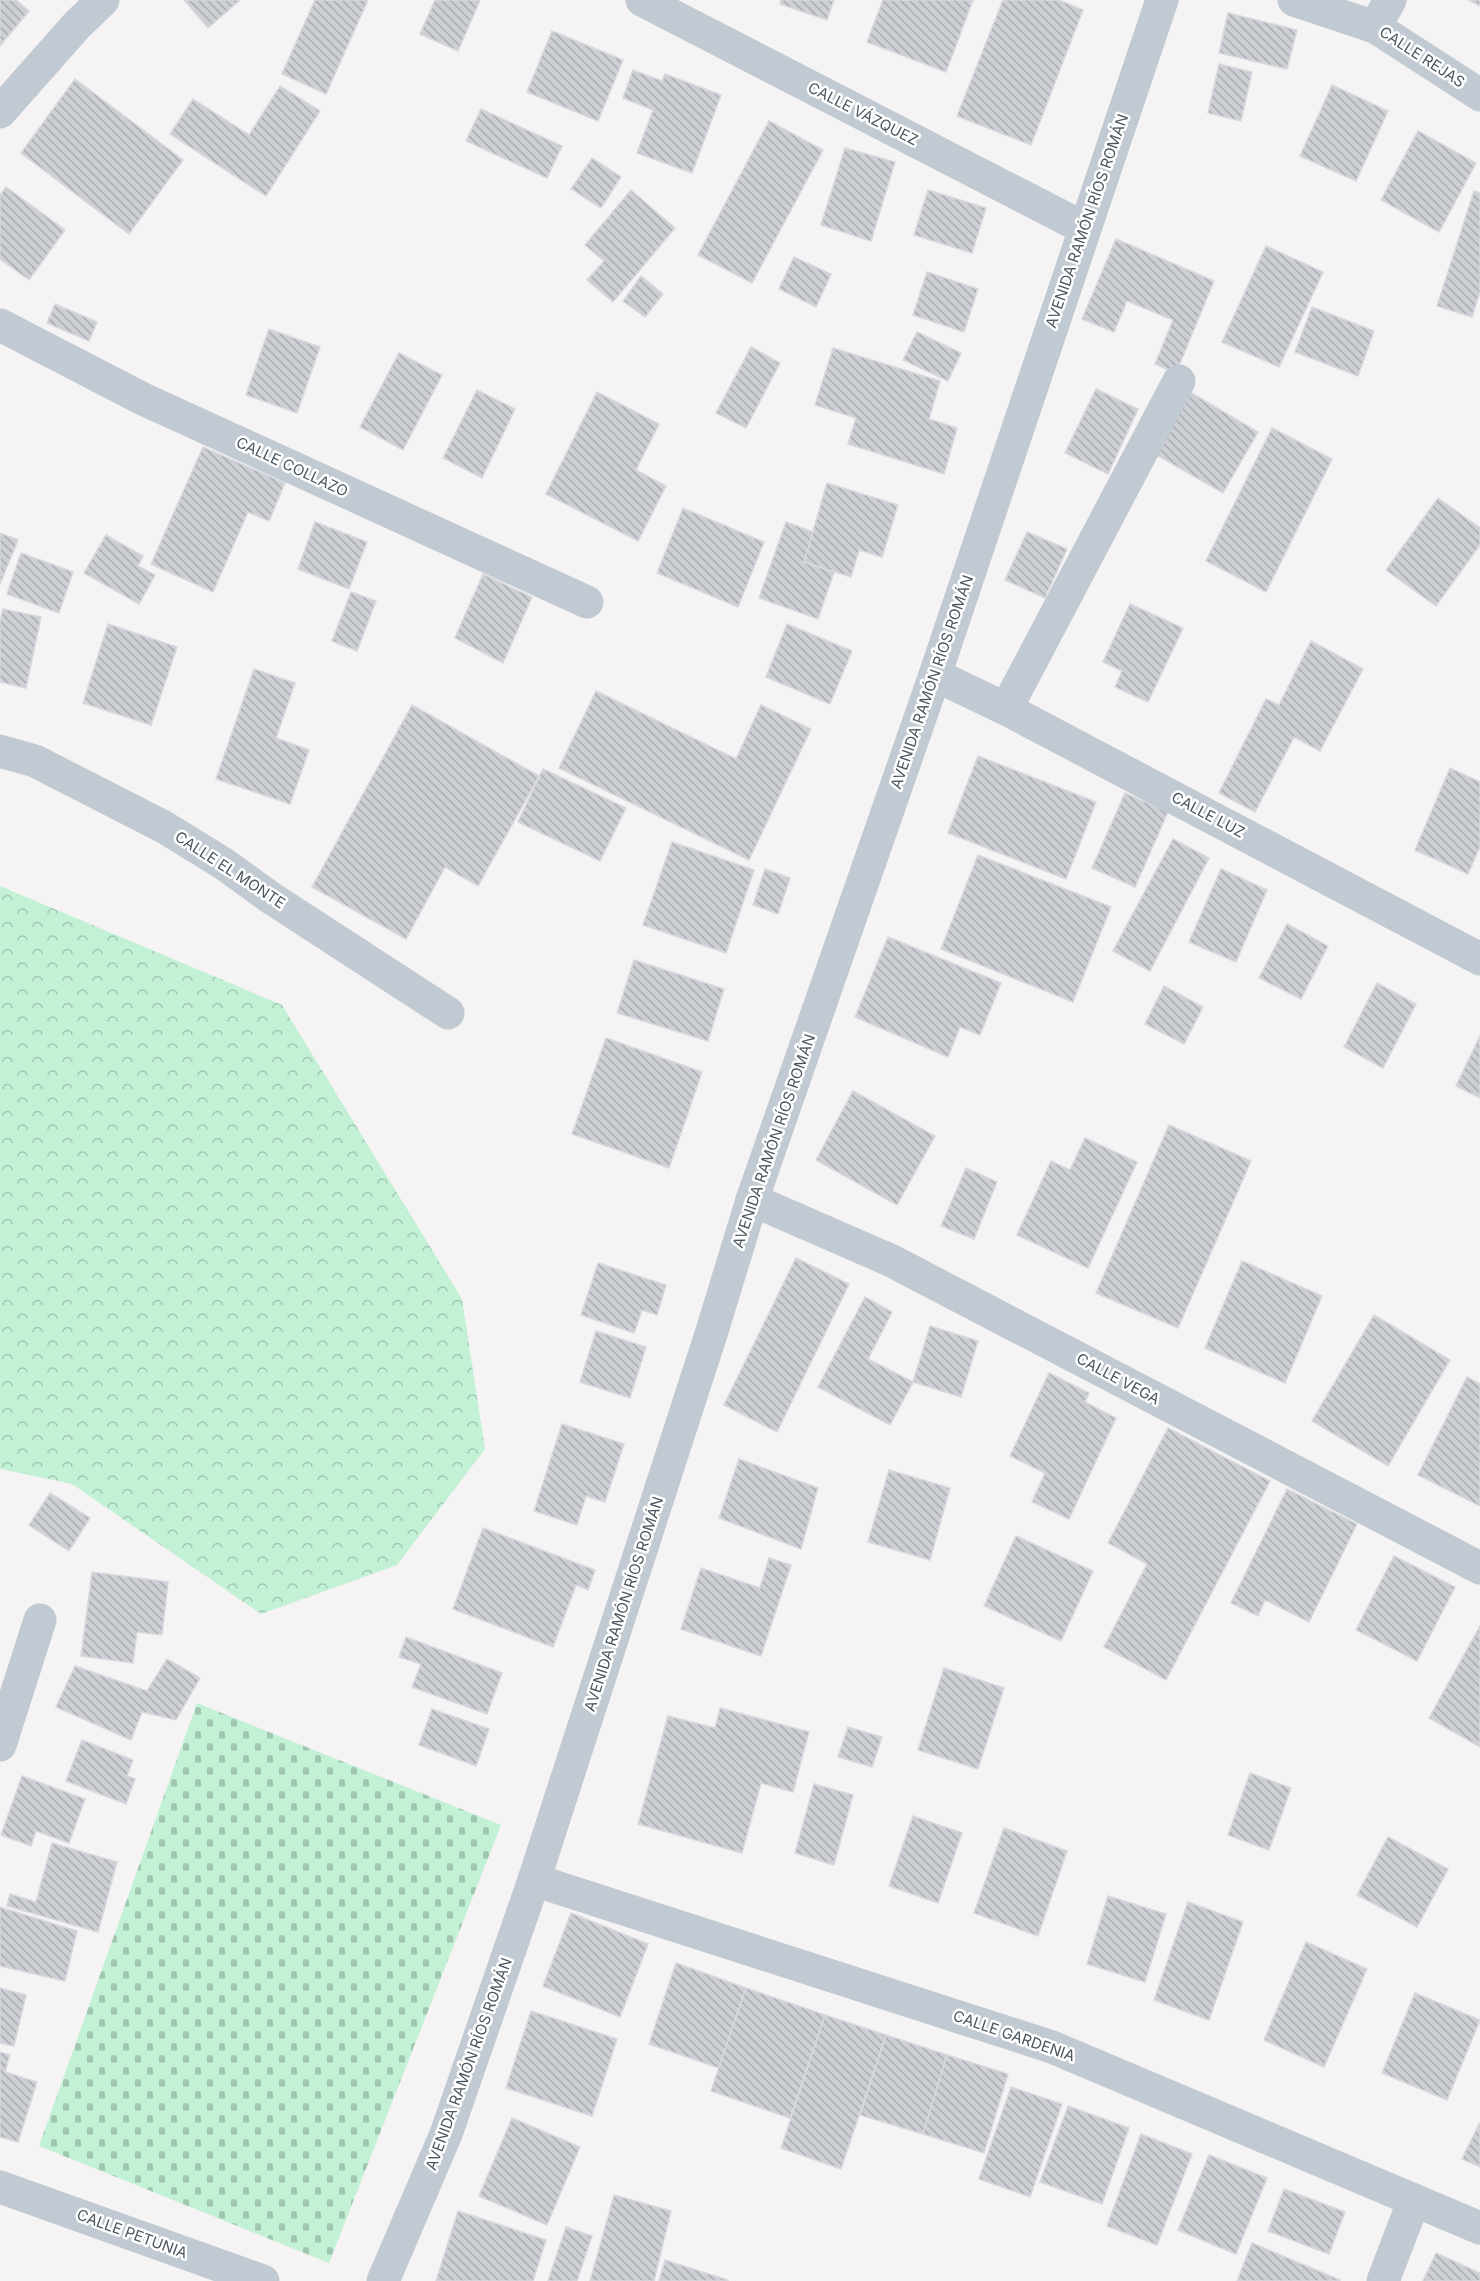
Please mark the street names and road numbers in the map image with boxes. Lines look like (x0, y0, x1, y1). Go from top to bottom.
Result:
street label: CALLE REJAS (1376, 22, 1469, 91)
street label: CALLE VÁZQUEZ (805, 78, 921, 149)
street label: AVENIDA RAMÓN RÍOS ROMÁN (1041, 111, 1132, 330)
street label: CALLE COLLAZO (233, 432, 351, 501)
street label: AVENIDA RAMÓN RÍOS ROMÁN (886, 572, 977, 791)
street label: CALLE LUZ (1168, 787, 1248, 842)
street label: CALLE EL MONTE (171, 827, 289, 912)
street label: AVENIDA RAMÓN RÍOS ROMÁN (728, 1031, 819, 1250)
street label: CALLE VEGA (1073, 1349, 1163, 1408)
street label: AVENIDA RAMÓN RÍOS ROMÁN (580, 1494, 667, 1714)
street label: AVENIDA RAMÓN RÍOS ROMÁN (421, 1955, 516, 2173)
street label: CALLE GARDENIA (951, 2006, 1078, 2065)
street label: CALLE PETUNIA (74, 2205, 190, 2262)

